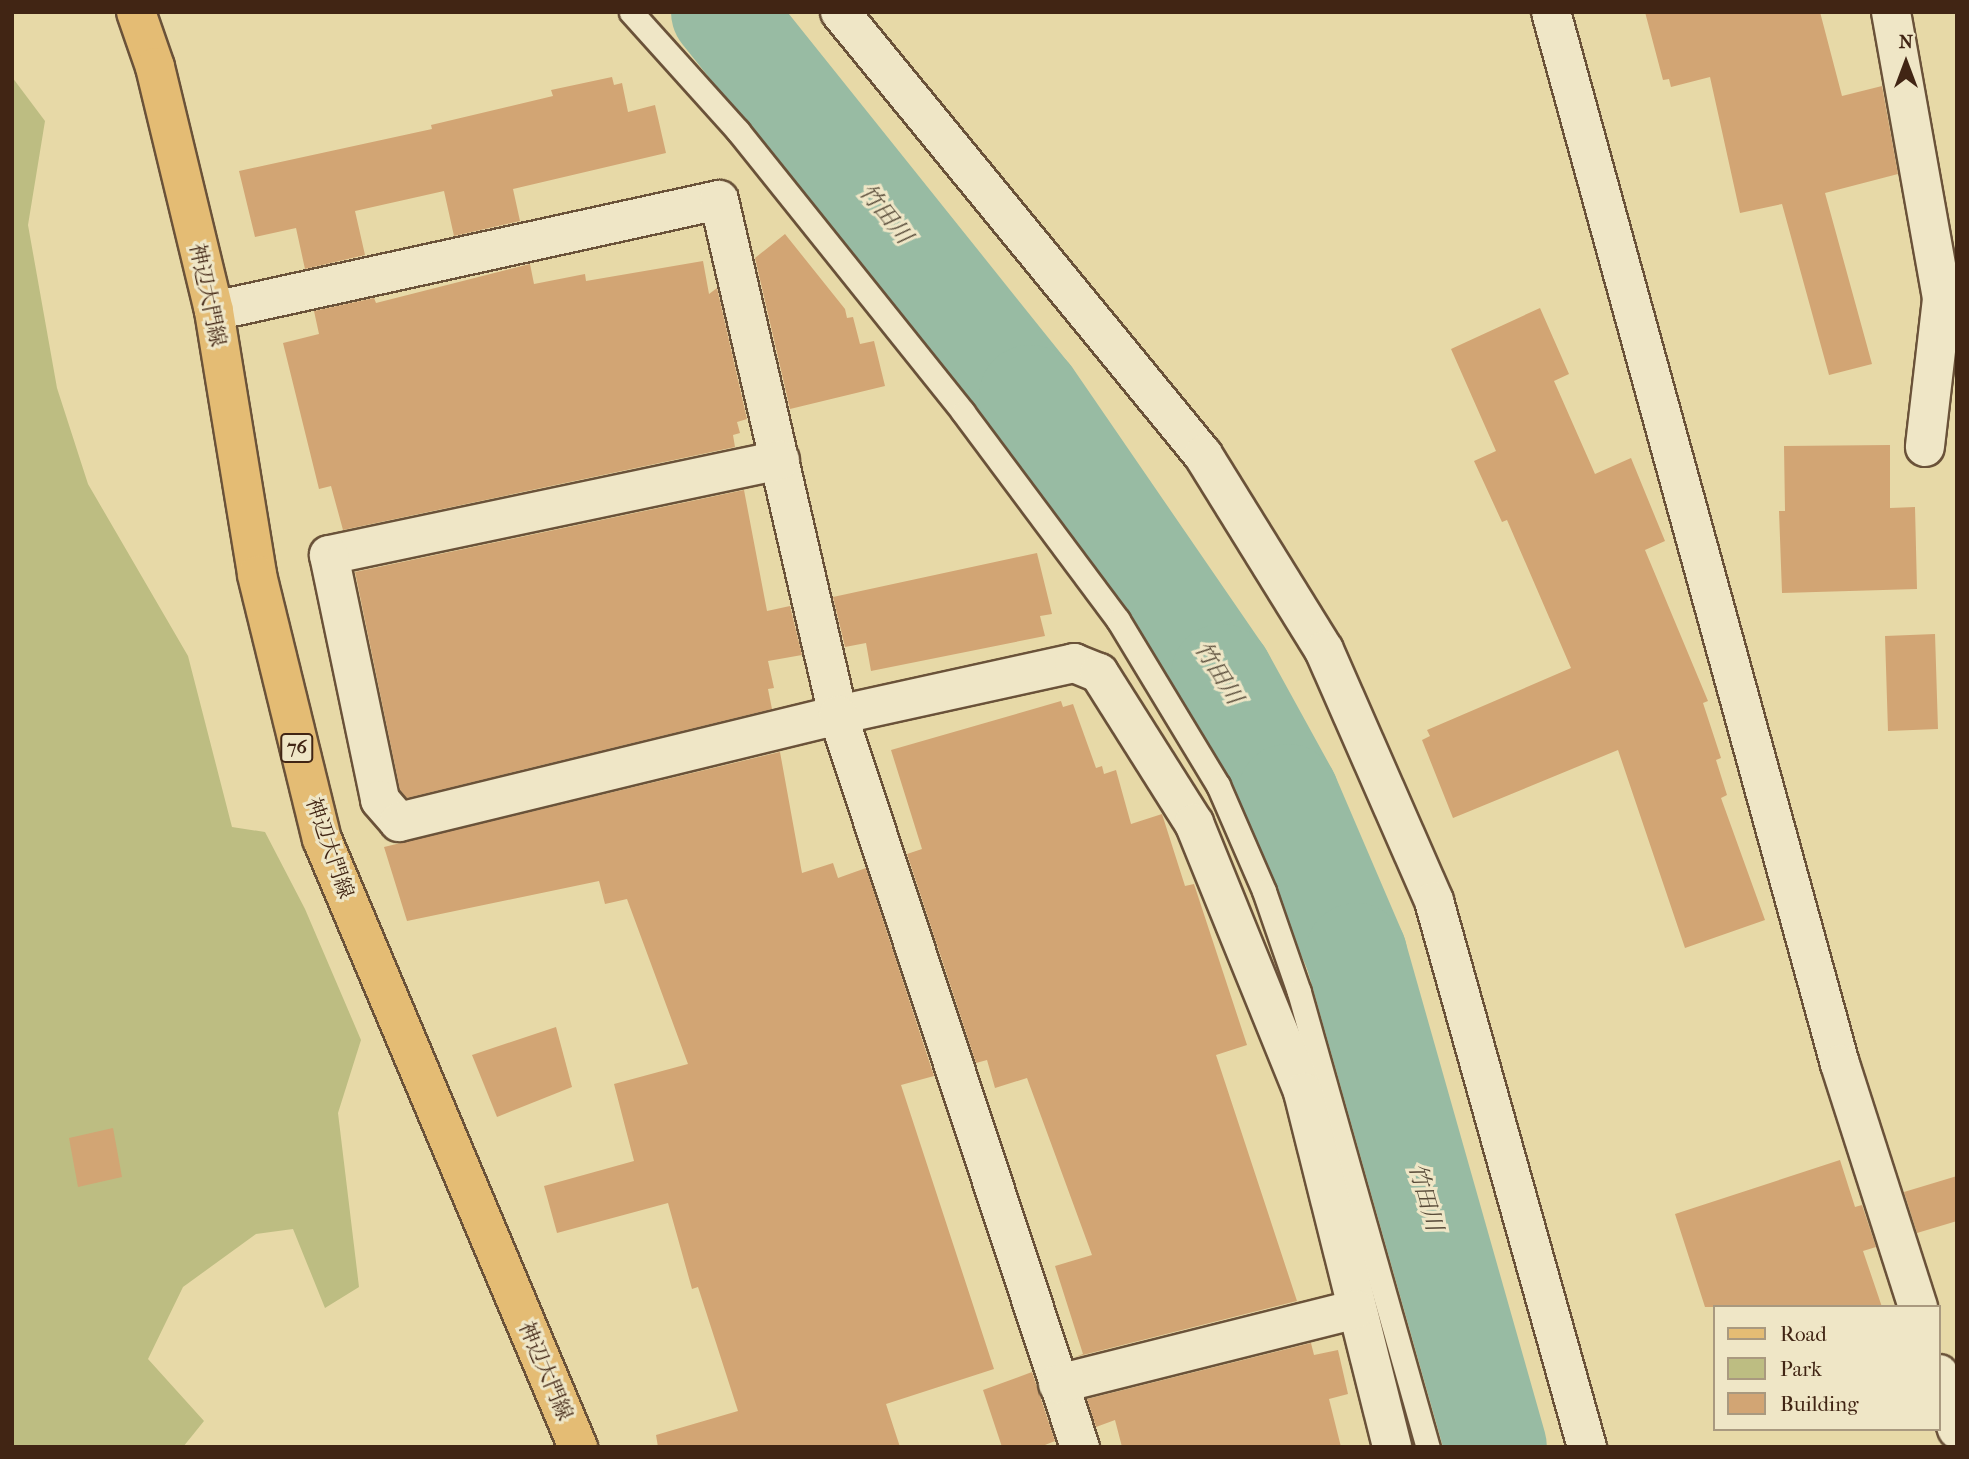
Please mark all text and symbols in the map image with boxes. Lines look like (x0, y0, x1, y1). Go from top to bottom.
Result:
north arrow (1871, 28, 1941, 98)
text: N (1899, 31, 1913, 53)
water label: 竹田川 (853, 179, 917, 249)
street label: 神辺大門線 (185, 241, 231, 349)
water label: 竹田川 (1188, 636, 1248, 710)
road number: 76 (280, 733, 314, 764)
street label: 神辺大門線 (301, 794, 359, 902)
water label: 竹田川 (1402, 1160, 1448, 1234)
legend (1714, 1305, 1941, 1431)
street label: 神辺大門線 (514, 1318, 578, 1424)
text: Road (1780, 1322, 1827, 1346)
text: Park (1780, 1357, 1822, 1381)
text: Building (1780, 1392, 1858, 1416)

